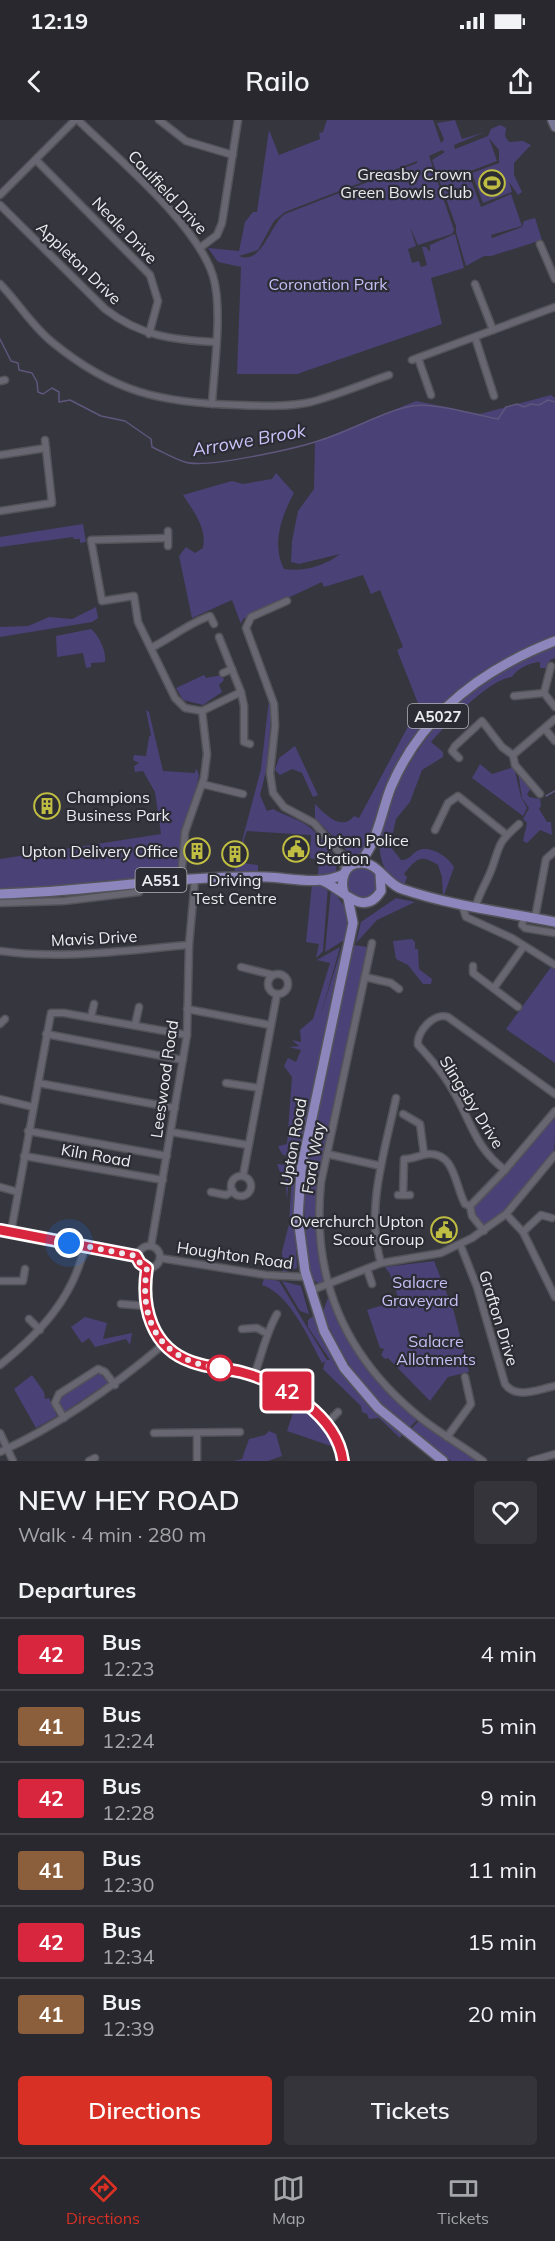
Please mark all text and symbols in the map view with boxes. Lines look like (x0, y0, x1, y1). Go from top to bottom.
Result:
text: 12:19 (30, 7, 88, 35)
text: Railo (245, 64, 310, 98)
icon: back (18, 65, 51, 98)
icon: share (504, 65, 537, 98)
street label: Caulfield Drive (124, 146, 212, 238)
place label: Greasby Crown Green Bowls Club (340, 164, 472, 202)
sports icon: Greasby Crown Green Bowls Club (477, 168, 507, 198)
street label: Neale Drive (88, 192, 162, 268)
street label: Appleton Drive (32, 217, 126, 309)
park label: Coronation Park (268, 274, 388, 294)
water label: Arrowe Brook (189, 419, 308, 461)
road number: A5027 (408, 704, 468, 728)
place label: Champions Business Park (66, 787, 170, 825)
building icon: Champions Business Park (32, 791, 62, 821)
place label: Upton Police Station (316, 830, 409, 868)
public building icon: Upton Police Station (281, 834, 311, 864)
building icon: Upton Delivery Office (182, 836, 212, 866)
building icon: Driving Test Centre (220, 839, 250, 869)
place label: Upton Delivery Office (21, 841, 178, 861)
road number: A551 (136, 868, 186, 892)
place label: Driving Test Centre (193, 870, 277, 908)
street label: Mavis Drive (50, 926, 138, 950)
street label: Leeswood Road (146, 1019, 182, 1139)
street label: Slingsby Drive (436, 1052, 508, 1152)
street label: Upton Road (275, 1097, 311, 1187)
street label: Ford Way (297, 1120, 329, 1195)
street label: Kiln Road (60, 1139, 132, 1171)
place label: Overchurch Upton Scout Group (290, 1211, 424, 1249)
public building icon: Overchurch Upton Scout Group (429, 1215, 459, 1245)
your location (54, 1228, 84, 1258)
street label: Houghton Road (176, 1237, 294, 1273)
street label: Grafton Drive (475, 1268, 523, 1368)
park label: Salacre Graveyard (381, 1272, 459, 1310)
park label: Salacre Allotments (396, 1331, 476, 1369)
unlabelled marker (207, 1355, 233, 1381)
line badge: 42 (260, 1372, 314, 1410)
text: 42 (274, 1378, 300, 1404)
button: heart (474, 1481, 537, 1544)
text: NEW HEY ROAD (18, 1482, 240, 1517)
text: Walk · 4 min · 280 m (18, 1522, 206, 1547)
text: Departures (18, 1576, 136, 1604)
text: Bus (102, 1628, 141, 1656)
text: 4 min (481, 1640, 537, 1668)
text: 42 (38, 1641, 64, 1667)
text: 12:23 (102, 1656, 155, 1681)
text: Bus (102, 1700, 141, 1728)
text: 5 min (481, 1712, 537, 1740)
text: 41 (38, 1713, 64, 1739)
text: 12:24 (102, 1728, 155, 1753)
text: Bus (102, 1772, 141, 1800)
text: 9 min (481, 1784, 537, 1812)
text: 42 (38, 1785, 64, 1811)
text: 12:28 (102, 1800, 155, 1825)
text: Bus (102, 1844, 141, 1872)
text: 11 min (467, 1856, 537, 1884)
text: 41 (38, 1857, 64, 1883)
text: 12:30 (102, 1872, 155, 1897)
text: Bus (102, 1916, 141, 1944)
text: 15 min (467, 1928, 537, 1956)
text: 42 (38, 1929, 64, 1955)
text: 12:34 (102, 1944, 155, 1969)
text: Bus (102, 1988, 141, 2016)
text: 20 min (467, 2000, 537, 2028)
text: 41 (38, 2001, 64, 2027)
text: 12:39 (102, 2016, 155, 2041)
button: Directions (18, 2076, 272, 2145)
button: Tickets (284, 2076, 537, 2145)
tab: Directions (66, 2172, 140, 2228)
tab: Map (272, 2172, 305, 2228)
tab: Tickets (437, 2172, 489, 2228)

